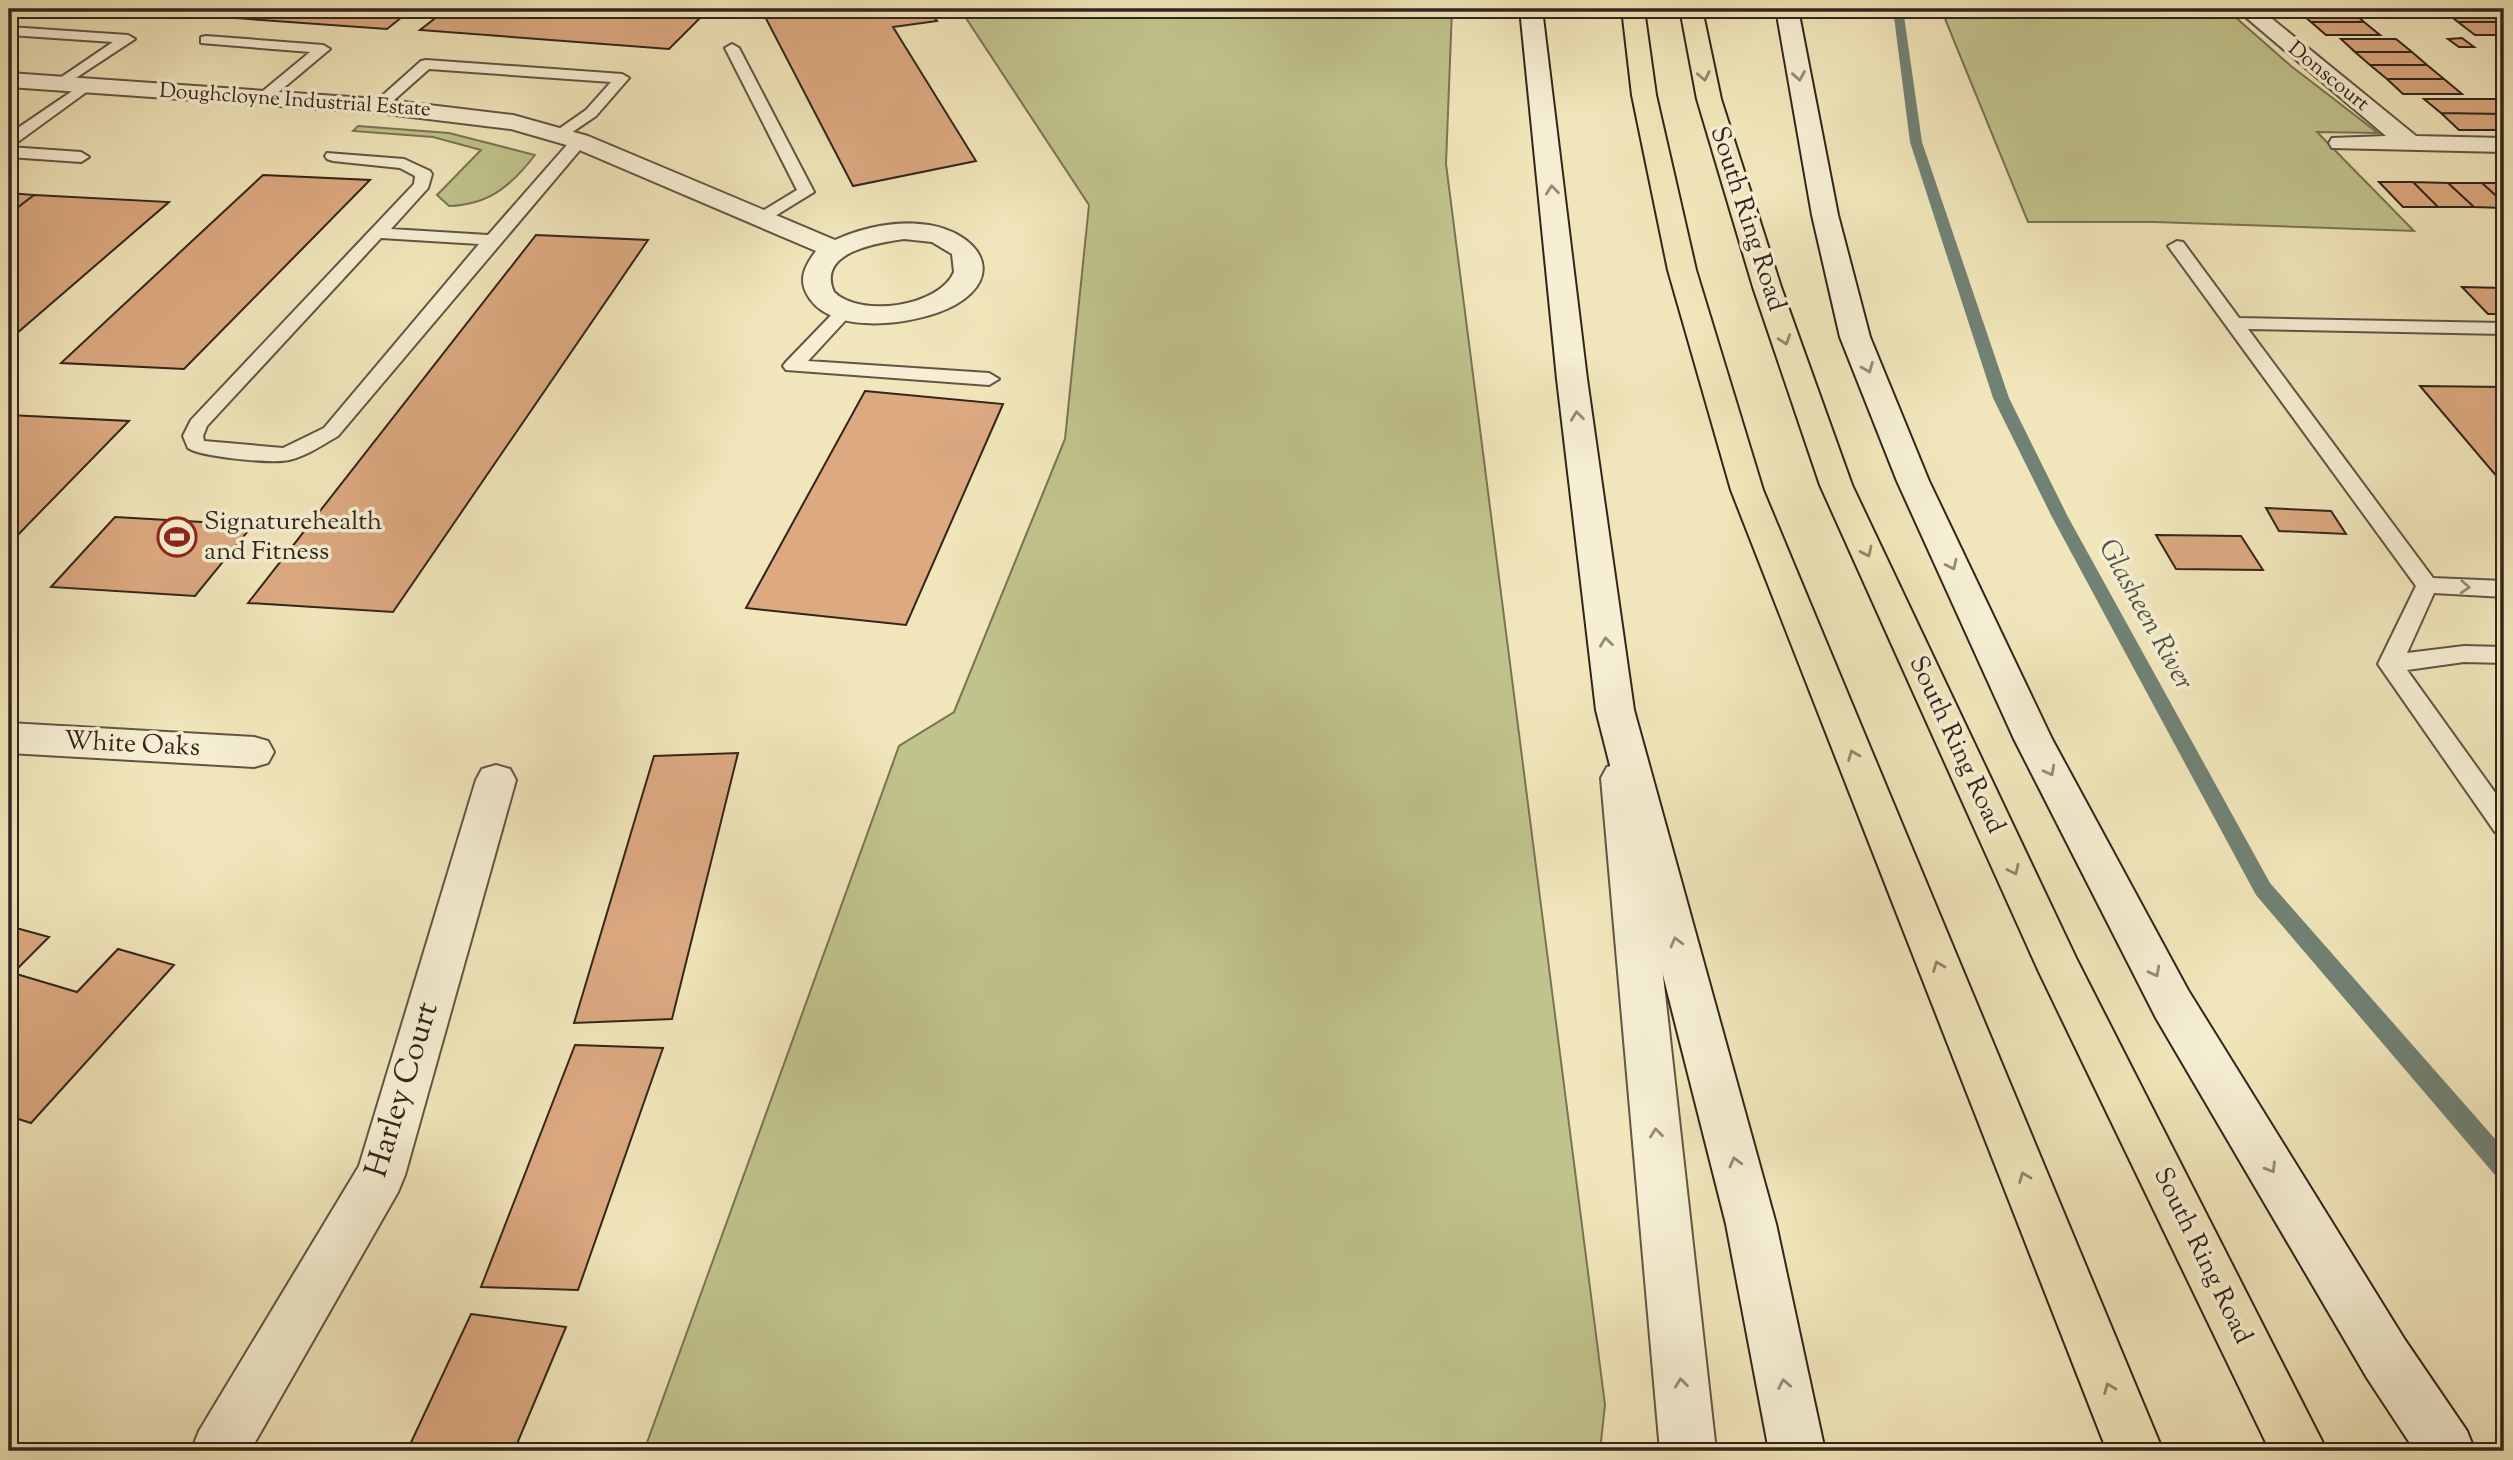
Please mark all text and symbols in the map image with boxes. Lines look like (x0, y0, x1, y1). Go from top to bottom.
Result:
street label: Donscourt (2281, 35, 2375, 119)
one-way arrow (1696, 70, 1711, 82)
one-way arrow (1791, 70, 1806, 82)
street label: Doughcloyne Industrial Estate (158, 77, 432, 125)
street label: South Ring Road (1700, 122, 1794, 316)
one-way arrow (1545, 185, 1560, 196)
one-way arrow (1777, 333, 1791, 345)
one-way arrow (1859, 362, 1873, 374)
one-way arrow (1569, 411, 1584, 422)
place label: Signaturehealth and Fitness (204, 504, 382, 571)
sports icon: Signaturehealth and Fitness (156, 516, 198, 558)
water label: Glasheen River (2087, 532, 2203, 698)
one-way arrow (1859, 545, 1873, 557)
one-way arrow (1944, 558, 1958, 571)
one-way arrow (2460, 579, 2471, 594)
one-way arrow (1598, 636, 1613, 648)
street label: South Ring Road (1899, 650, 2014, 840)
street label: White Oaks (63, 723, 201, 767)
one-way arrow (1848, 750, 1862, 762)
one-way arrow (2042, 764, 2055, 776)
one-way arrow (2006, 862, 2020, 875)
one-way arrow (1670, 937, 1685, 949)
one-way arrow (1933, 961, 1947, 973)
one-way arrow (2147, 965, 2161, 978)
street label: Harley Court (355, 997, 451, 1183)
one-way arrow (1649, 1127, 1664, 1138)
one-way arrow (1729, 1156, 1743, 1168)
one-way arrow (2263, 1161, 2276, 1174)
street label: South Ring Road (2143, 1162, 2261, 1351)
one-way arrow (2018, 1172, 2032, 1185)
one-way arrow (1674, 1378, 1689, 1389)
one-way arrow (1777, 1378, 1792, 1390)
one-way arrow (2104, 1383, 2118, 1395)

